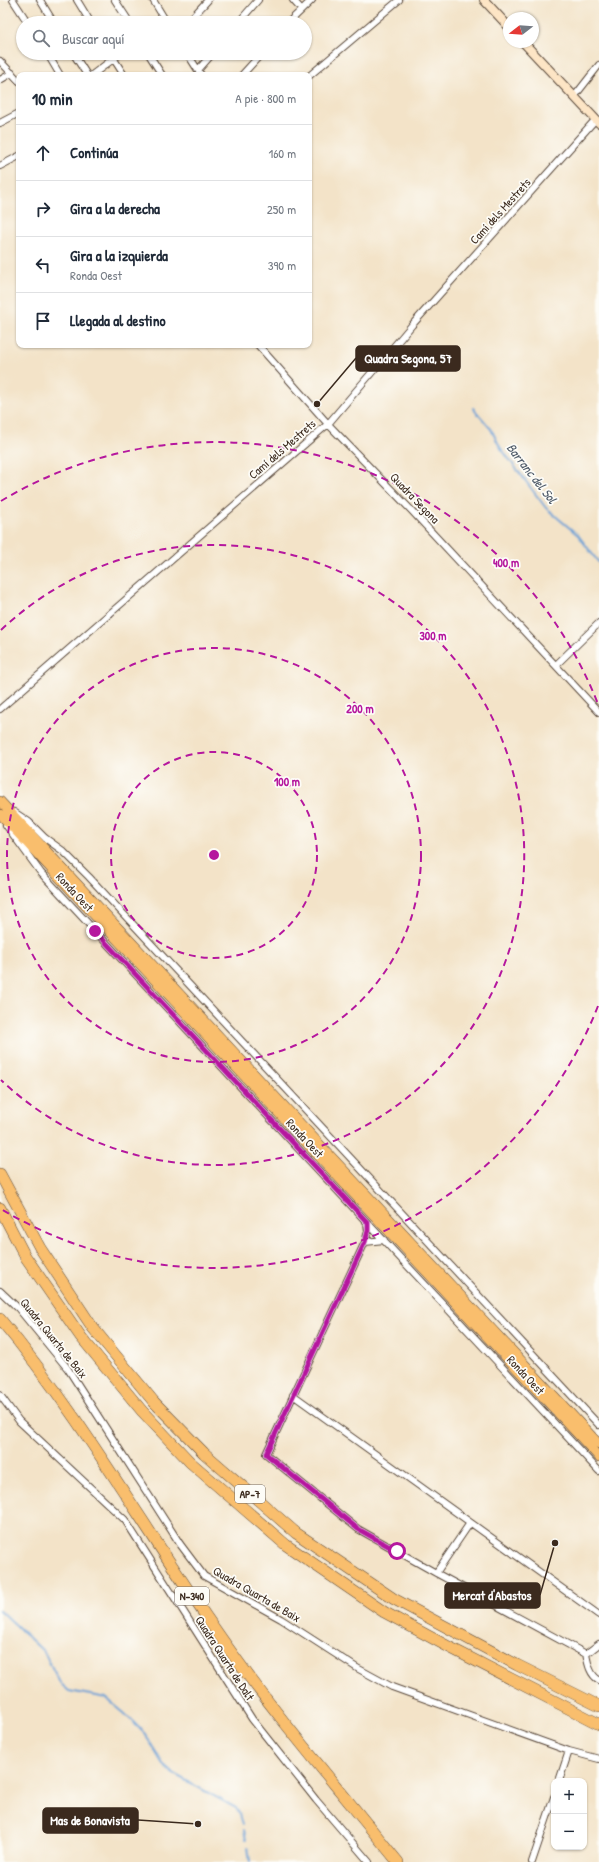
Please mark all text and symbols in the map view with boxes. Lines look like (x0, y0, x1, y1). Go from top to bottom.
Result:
north arrow (503, 12, 539, 48)
search box (16, 16, 312, 60)
icon: search (30, 27, 52, 49)
text: Buscar aquí (62, 28, 125, 49)
text: 10 min (32, 87, 73, 110)
text: A pie · 800 m (235, 89, 296, 107)
icon: ahead (32, 142, 54, 164)
text: Continúa (70, 142, 118, 163)
text: 160 m (268, 144, 296, 162)
street label: Camí dels Mestrets (466, 174, 535, 248)
icon: right (32, 198, 54, 220)
text: Gira a la derecha (70, 198, 160, 219)
text: 250 m (267, 200, 296, 218)
text: Gira a la izquierda (70, 245, 168, 266)
icon: left (32, 254, 54, 276)
text: 390 m (268, 256, 296, 274)
text: Ronda Oest (70, 266, 122, 284)
icon: arrive (32, 310, 54, 332)
text: Llegada al destino (70, 310, 166, 331)
callout: Quadra Segona, 57 (356, 346, 460, 371)
text: Quadra Segona, 57 (364, 349, 452, 368)
street label: Camí dels Mestrets (245, 415, 319, 483)
water label: Barranc del Sol (503, 439, 562, 507)
street label: Quadra Segona (386, 469, 444, 527)
text: 400 m (493, 554, 519, 571)
text: 300 m (419, 627, 447, 644)
text: 200 m (346, 700, 374, 717)
text: 100 m (274, 773, 300, 790)
centre of rings (207, 848, 221, 862)
street label: Ronda Oest (52, 869, 98, 916)
route end (86, 922, 104, 940)
street label: Ronda Oest (282, 1115, 328, 1162)
street label: Quadra Quarta de Baix (16, 1294, 92, 1382)
street label: Ronda Oest (503, 1352, 549, 1399)
road number: AP-7 (235, 1485, 265, 1503)
route start (388, 1542, 406, 1560)
street label: Quadra Quarta de Baix (210, 1562, 304, 1626)
callout: Mercat d'Abastos (445, 1583, 540, 1608)
text: Mercat d'Abastos (452, 1586, 532, 1604)
road number: N-340 (175, 1587, 209, 1605)
street label: Quadra Quarta de Dalt (191, 1612, 259, 1704)
map controls (551, 1778, 587, 1850)
button: + (551, 1778, 587, 1814)
callout: Mas de Bonavista (43, 1808, 138, 1833)
text: Mas de Bonavista (50, 1811, 131, 1829)
button: − (551, 1814, 587, 1850)

